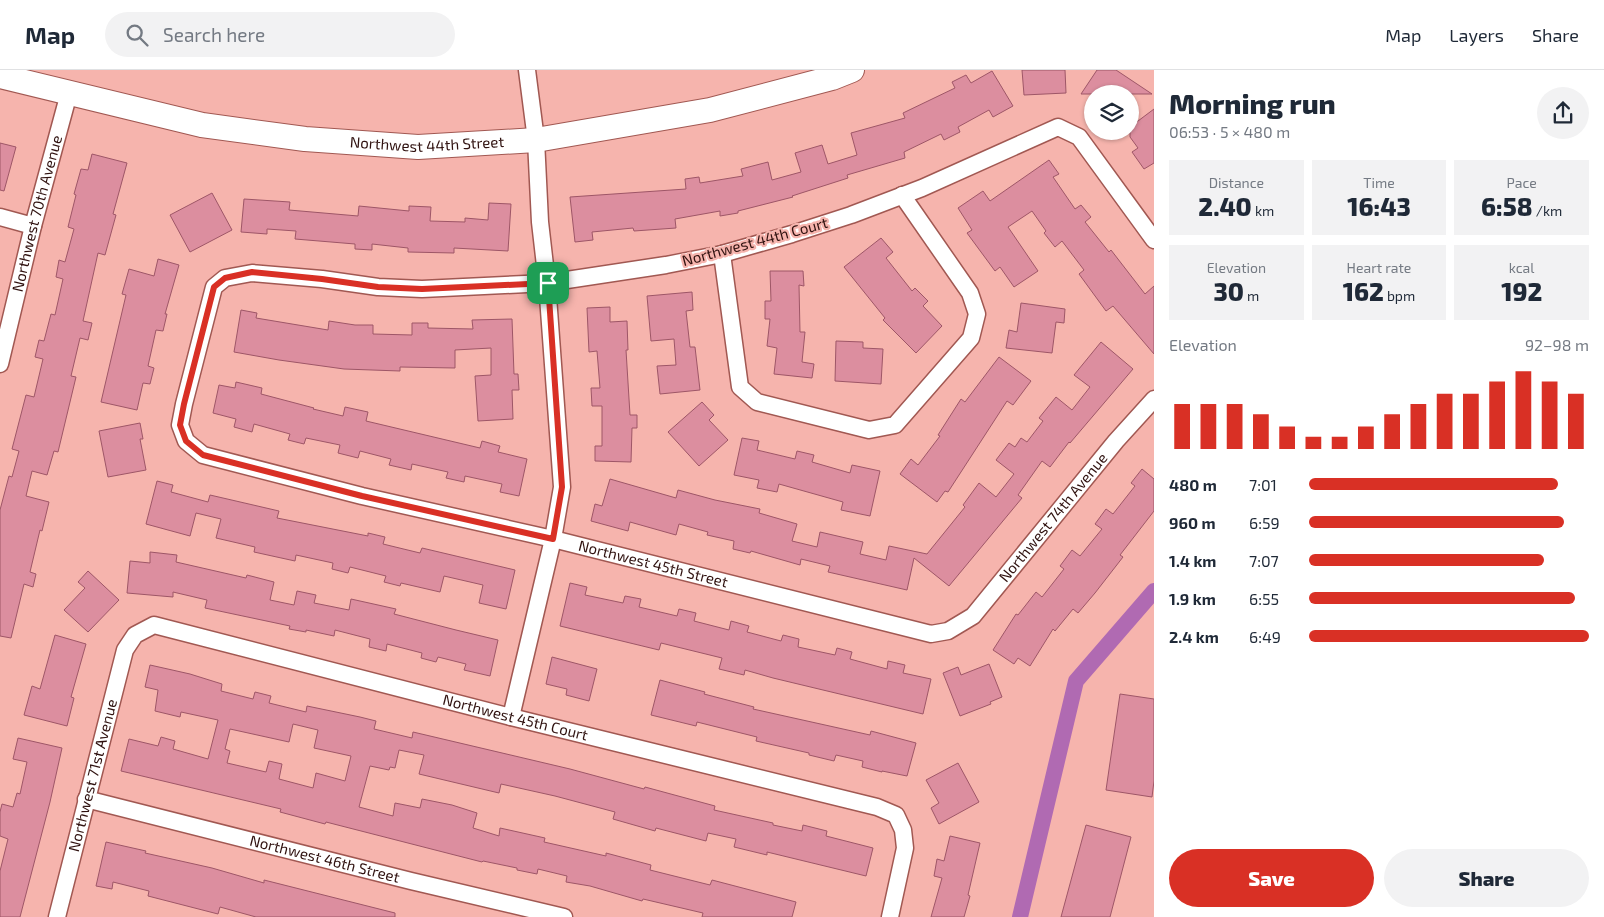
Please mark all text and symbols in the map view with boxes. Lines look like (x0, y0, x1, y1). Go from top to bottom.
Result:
search box (105, 12, 455, 57)
text: Map (25, 20, 75, 49)
icon: search (123, 21, 151, 49)
text: Search here (163, 23, 265, 46)
text: Map (1385, 24, 1421, 46)
text: Layers (1449, 24, 1504, 46)
text: Share (1532, 24, 1579, 46)
map controls (1084, 85, 1139, 140)
button: layers (1084, 85, 1139, 140)
text: Morning run (1169, 86, 1336, 120)
button: share (1537, 87, 1589, 139)
text: 06:53 · 5 × 480 m (1169, 122, 1290, 141)
street label: Northwest 44th Street (349, 132, 505, 155)
street label: Northwest 70th Avenue (8, 133, 65, 293)
text: Distance (1209, 174, 1264, 191)
text: Time (1363, 174, 1395, 191)
text: Pace (1507, 174, 1537, 191)
text: 2.40 (1198, 191, 1252, 221)
text: 16:43 (1347, 191, 1411, 221)
text: 6:58 (1481, 191, 1533, 221)
text: km (1252, 202, 1274, 219)
text: /km (1533, 202, 1562, 219)
street label: Northwest 44th Court (680, 213, 830, 269)
text: Elevation (1207, 259, 1266, 276)
text: Heart rate (1347, 259, 1411, 276)
text: kcal (1509, 259, 1534, 276)
pin (527, 262, 569, 304)
icon: arrive (534, 269, 562, 297)
text: 30 (1213, 276, 1244, 306)
text: 162 (1343, 276, 1384, 306)
text: 192 (1501, 276, 1542, 306)
text: m (1244, 287, 1259, 304)
text: bpm (1384, 287, 1415, 304)
text: Elevation (1169, 335, 1237, 354)
text: 92–98 m (1525, 335, 1589, 354)
street label: Northwest 74th Avenue (995, 449, 1111, 585)
text: 480 m (1169, 475, 1217, 494)
text: 7:01 (1249, 475, 1277, 494)
text: 960 m (1169, 513, 1216, 532)
text: 6:59 (1249, 513, 1280, 532)
street label: Northwest 45th Street (577, 536, 730, 591)
text: 1.4 km (1169, 551, 1216, 570)
text: 7:07 (1249, 551, 1279, 570)
text: 1.9 km (1169, 589, 1216, 608)
text: 6:55 (1249, 589, 1279, 608)
text: 2.4 km (1169, 627, 1219, 646)
text: 6:49 (1249, 627, 1281, 646)
street label: Northwest 45th Court (441, 690, 590, 744)
street label: Northwest 71st Avenue (64, 697, 120, 854)
street label: Northwest 46th Street (248, 831, 402, 886)
button: Save (1169, 849, 1374, 907)
button: Share (1384, 849, 1589, 907)

